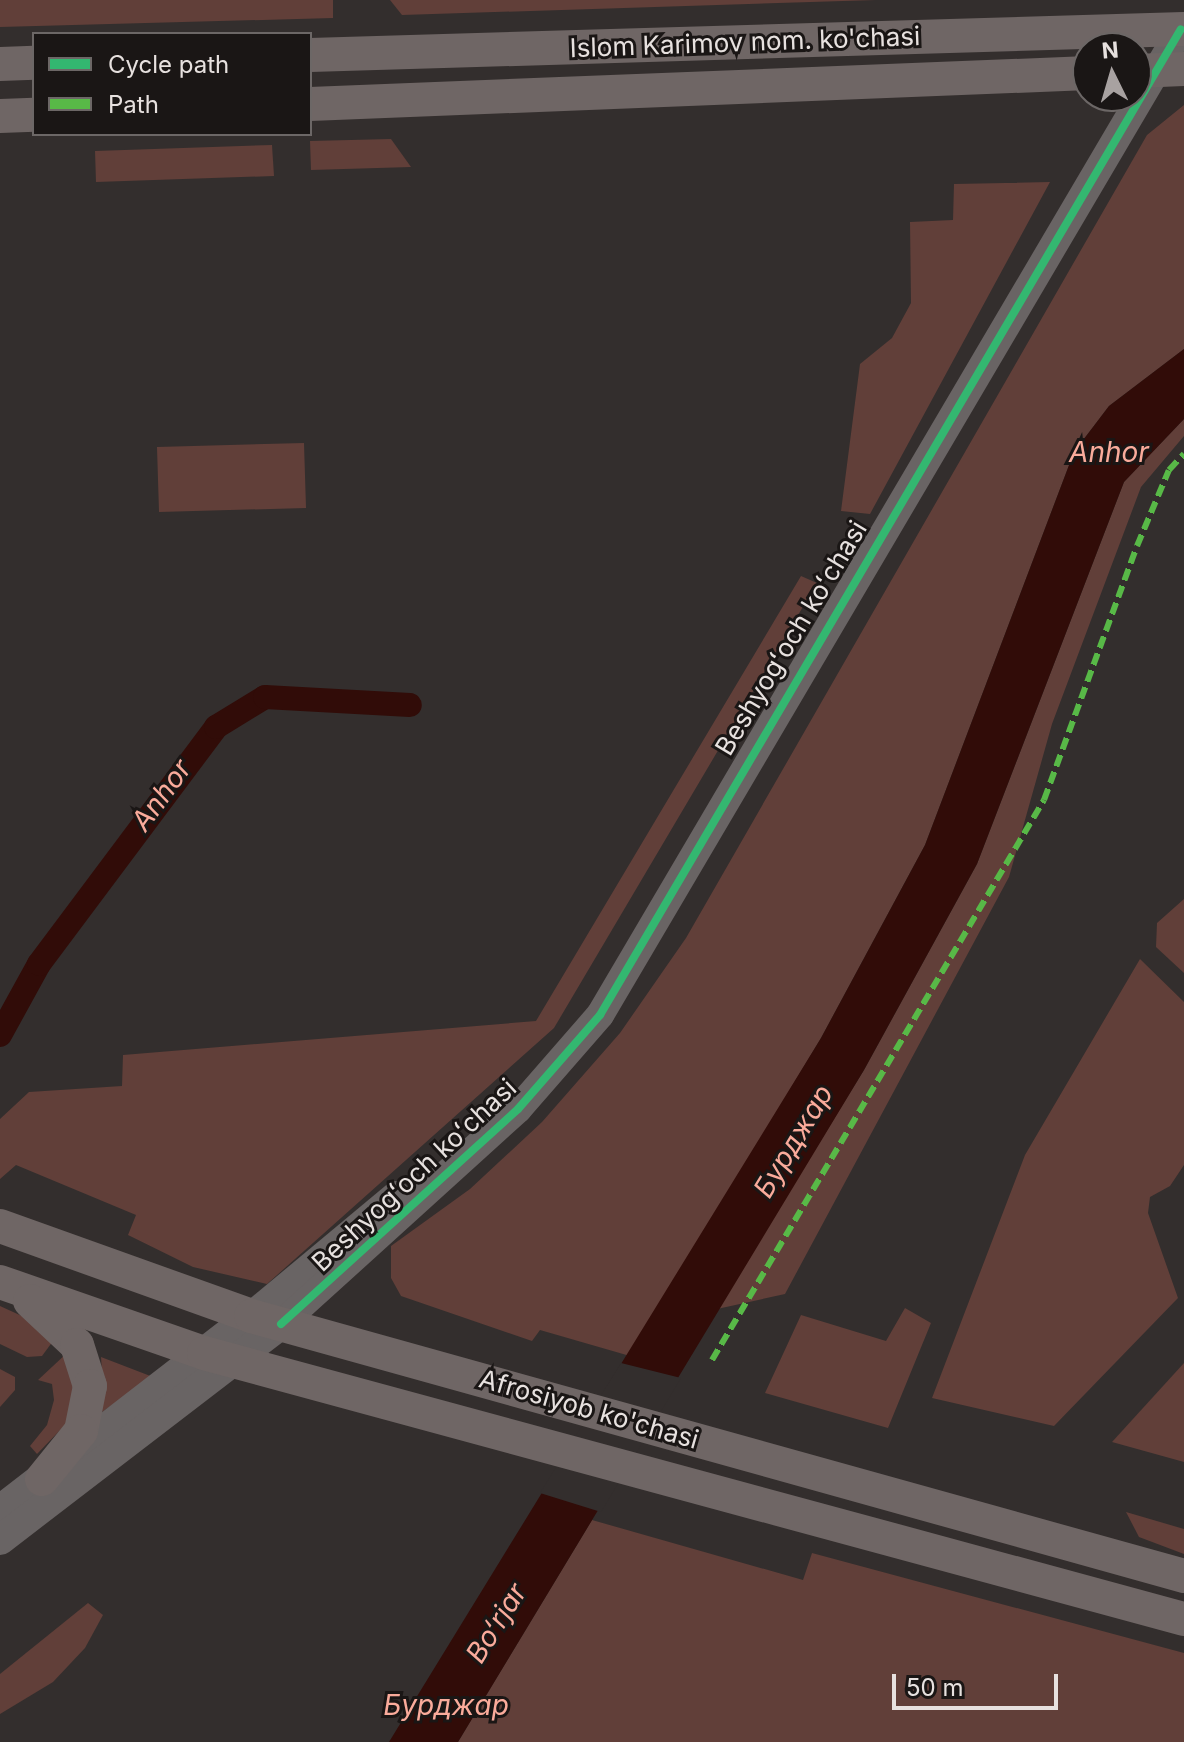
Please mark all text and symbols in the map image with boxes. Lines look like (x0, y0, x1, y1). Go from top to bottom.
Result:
street label: Islom Karimov nom. ko'chasi (569, 20, 921, 64)
legend (32, 32, 312, 136)
north arrow (1072, 32, 1152, 112)
text: N (1101, 36, 1120, 64)
text: Cycle path (108, 50, 229, 79)
text: Path (108, 90, 159, 119)
water label: Anhor (1069, 435, 1149, 469)
street label: Beshyogʻoch koʻchasi (709, 515, 873, 761)
water label: Anhor (124, 753, 198, 837)
street label: Beshyogʻoch koʻchasi (305, 1072, 523, 1278)
water label: Бурджар (746, 1079, 840, 1203)
street label: Afrosiyob ko'chasi (476, 1363, 702, 1455)
water label: Bo‘rjar (459, 1577, 533, 1669)
scale bar (896, 1658, 1062, 1708)
text: 50 m (906, 1673, 964, 1702)
water label: Бурджар (383, 1688, 509, 1722)

